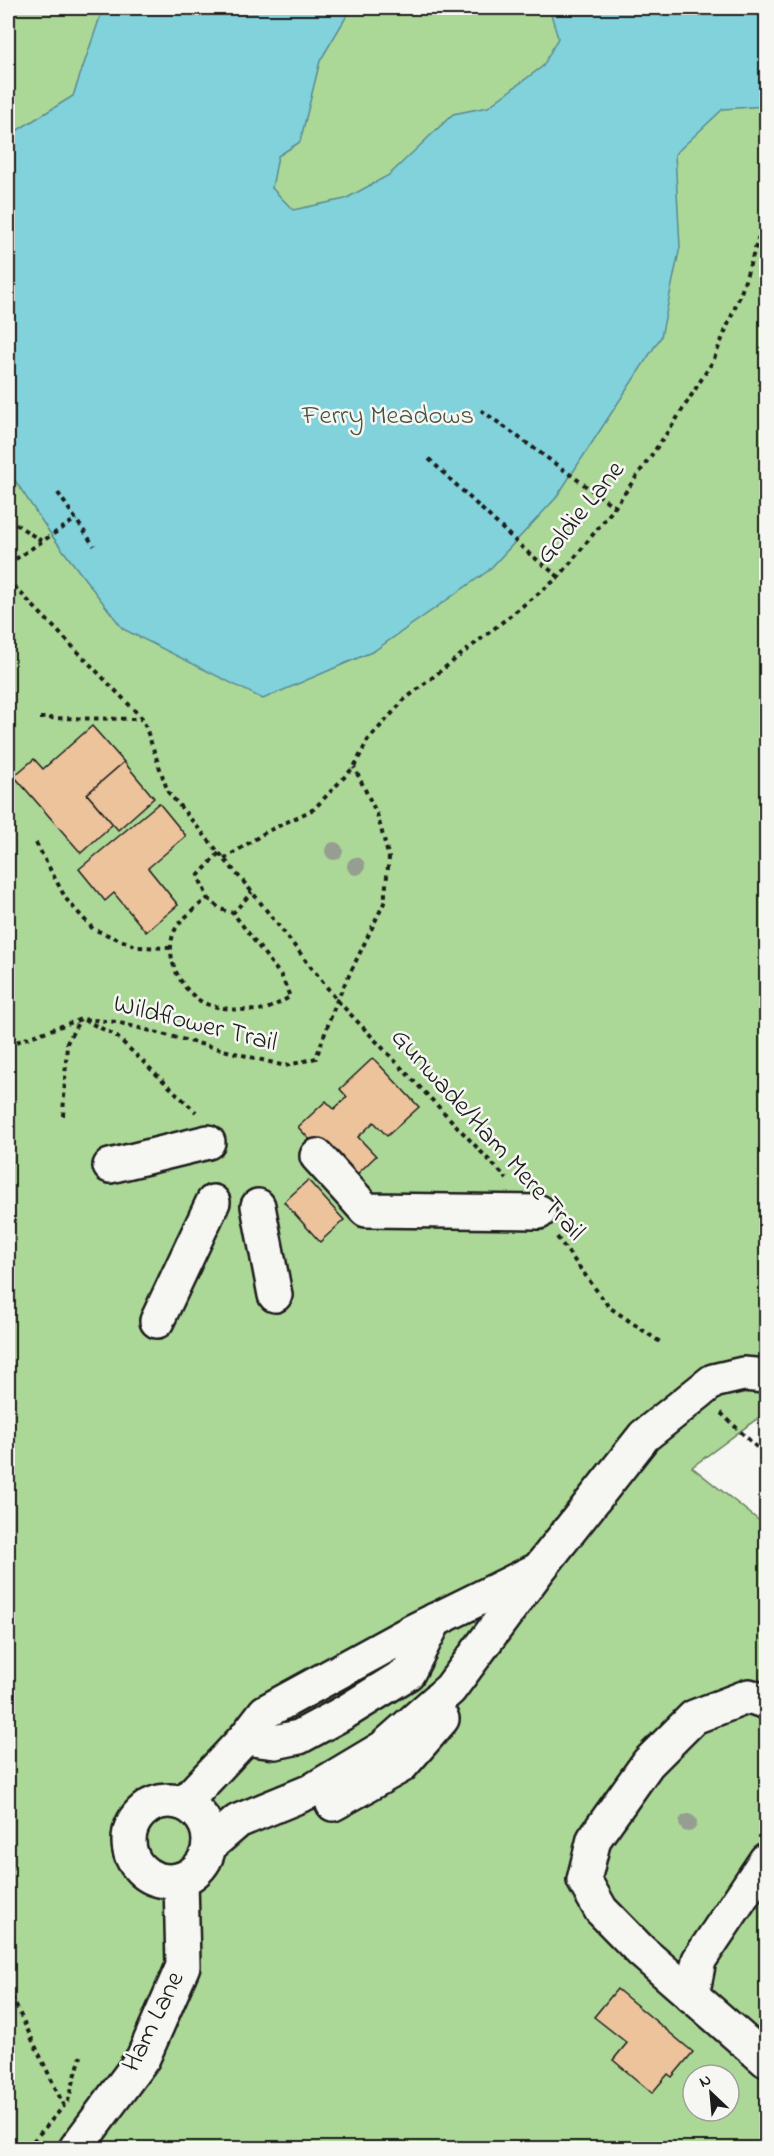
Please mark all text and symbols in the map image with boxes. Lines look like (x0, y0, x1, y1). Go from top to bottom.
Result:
park label: Ferry Meadows (301, 397, 474, 436)
street label: Goldie Lane (527, 452, 636, 573)
street label: Wildflower Trail (109, 985, 281, 1063)
street label: Gunwade/Ham Mere Trail (380, 1020, 594, 1250)
street label: Ham Lane (113, 1964, 196, 2079)
north arrow (681, 2063, 741, 2123)
text: N (695, 2068, 716, 2094)

